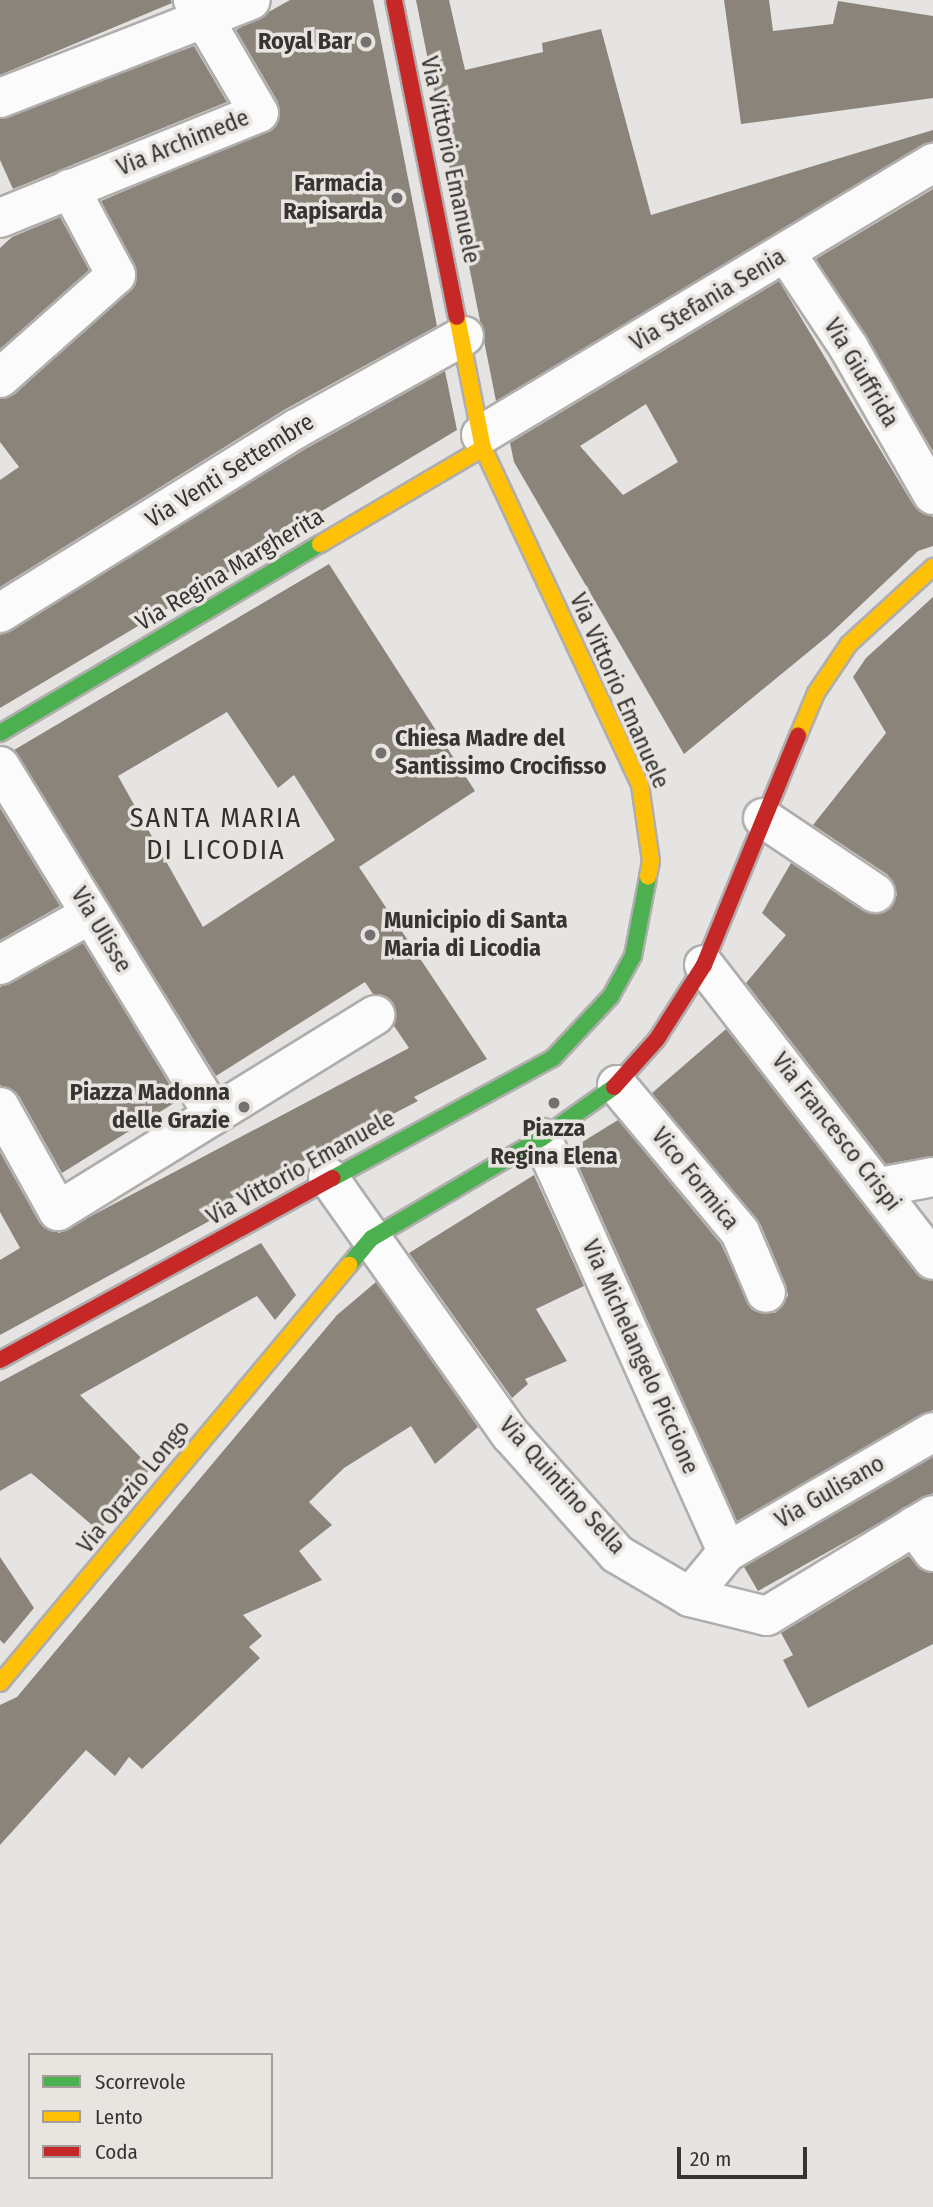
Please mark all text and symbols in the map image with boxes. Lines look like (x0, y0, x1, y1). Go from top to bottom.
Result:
place label: Royal Bar (258, 28, 352, 56)
marker: Royal Bar (358, 34, 374, 50)
street label: Via Vittorio Emanuele (414, 54, 486, 266)
street label: Via Archimede (113, 103, 253, 183)
place label: Farmacia Rapisarda (283, 170, 383, 226)
marker: Farmacia Rapisarda (389, 190, 405, 206)
street label: Via Stefania Senia (625, 242, 791, 358)
street label: Via Giuffrida (817, 313, 905, 433)
street label: Via Venti Settembre (141, 408, 319, 534)
street label: Via Regina Margherita (131, 503, 329, 637)
street label: Via Vittorio Emanuele (563, 589, 675, 793)
place label: Chiesa Madre del Santissimo Crocifisso (395, 725, 607, 781)
marker: Chiesa Madre del Santissimo Crocifisso (373, 745, 389, 761)
district label: SANTA MARIA DI LICODIA (131, 801, 301, 867)
street label: Via Ulisse (64, 882, 138, 978)
place label: Municipio di Santa Maria di Licodia (384, 907, 568, 963)
marker: Municipio di Santa Maria di Licodia (362, 927, 378, 943)
street label: Via Francesco Crispi (765, 1047, 907, 1217)
place label: Piazza Madonna delle Grazie (70, 1079, 230, 1135)
marker: Piazza Regina Elena (546, 1095, 562, 1111)
marker: Piazza Madonna delle Grazie (236, 1099, 252, 1115)
street label: Via Vittorio Emanuele (202, 1104, 400, 1232)
place label: Piazza Regina Elena (490, 1115, 618, 1171)
street label: Vico Formica (645, 1122, 745, 1236)
street label: Via Michelangelo Piccione (575, 1235, 705, 1479)
street label: Via Quintino Sella (493, 1411, 631, 1561)
street label: Via Orazio Longo (72, 1415, 196, 1559)
street label: Via Gulisano (770, 1449, 890, 1535)
legend (28, 2053, 273, 2179)
text: Scorrevole (95, 2069, 186, 2095)
text: Lento (95, 2104, 143, 2130)
scale bar (681, 2134, 810, 2178)
text: Coda (95, 2139, 138, 2165)
text: 20 m (690, 2146, 731, 2172)

